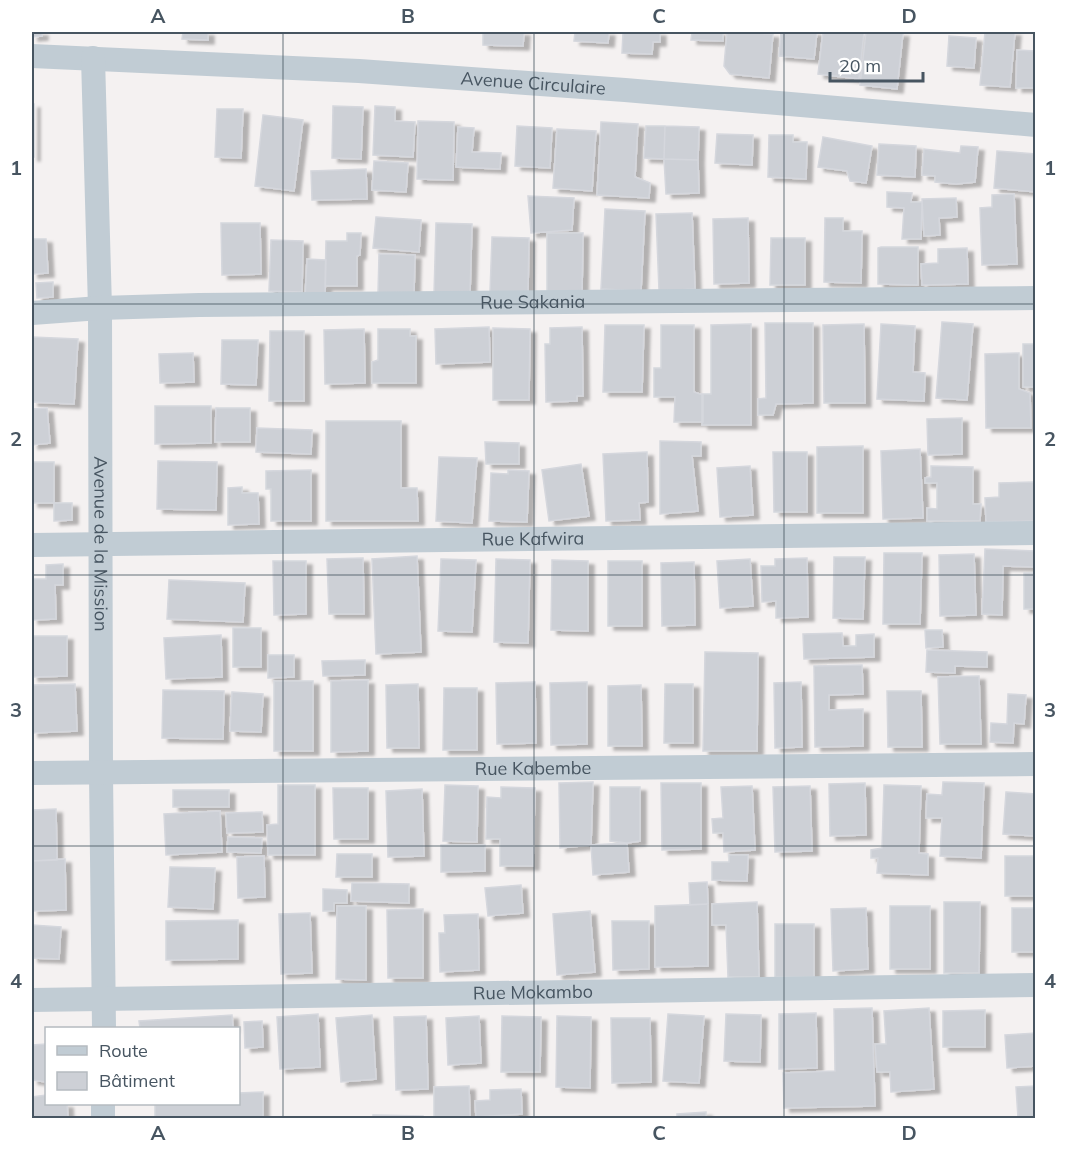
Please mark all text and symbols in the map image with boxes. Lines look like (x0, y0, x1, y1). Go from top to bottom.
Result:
text: A (151, 3, 166, 28)
text: B (401, 3, 415, 28)
text: C (652, 3, 666, 28)
text: D (901, 3, 917, 28)
scale bar (830, 45, 923, 83)
text: 20 m (839, 54, 881, 77)
street label: Avenue Circulaire (460, 66, 607, 100)
text: 1 (10, 155, 22, 180)
text: 1 (1044, 155, 1056, 180)
street label: Rue Sakania (480, 290, 585, 314)
text: 2 (10, 426, 22, 451)
text: 2 (1044, 426, 1056, 451)
street label: Avenue de la Mission (89, 456, 113, 632)
street label: Rue Kafwira (481, 526, 584, 551)
text: 3 (10, 697, 22, 722)
text: 3 (1044, 697, 1056, 722)
street label: Rue Kabembe (475, 756, 591, 780)
text: 4 (10, 968, 22, 993)
text: 4 (1044, 968, 1056, 993)
street label: Rue Mokambo (473, 980, 593, 1004)
legend (45, 1027, 240, 1105)
text: Route (99, 1039, 148, 1062)
text: Bâtiment (99, 1069, 175, 1092)
text: A (151, 1120, 166, 1145)
text: B (401, 1120, 415, 1145)
text: C (652, 1120, 666, 1145)
text: D (901, 1120, 917, 1145)

